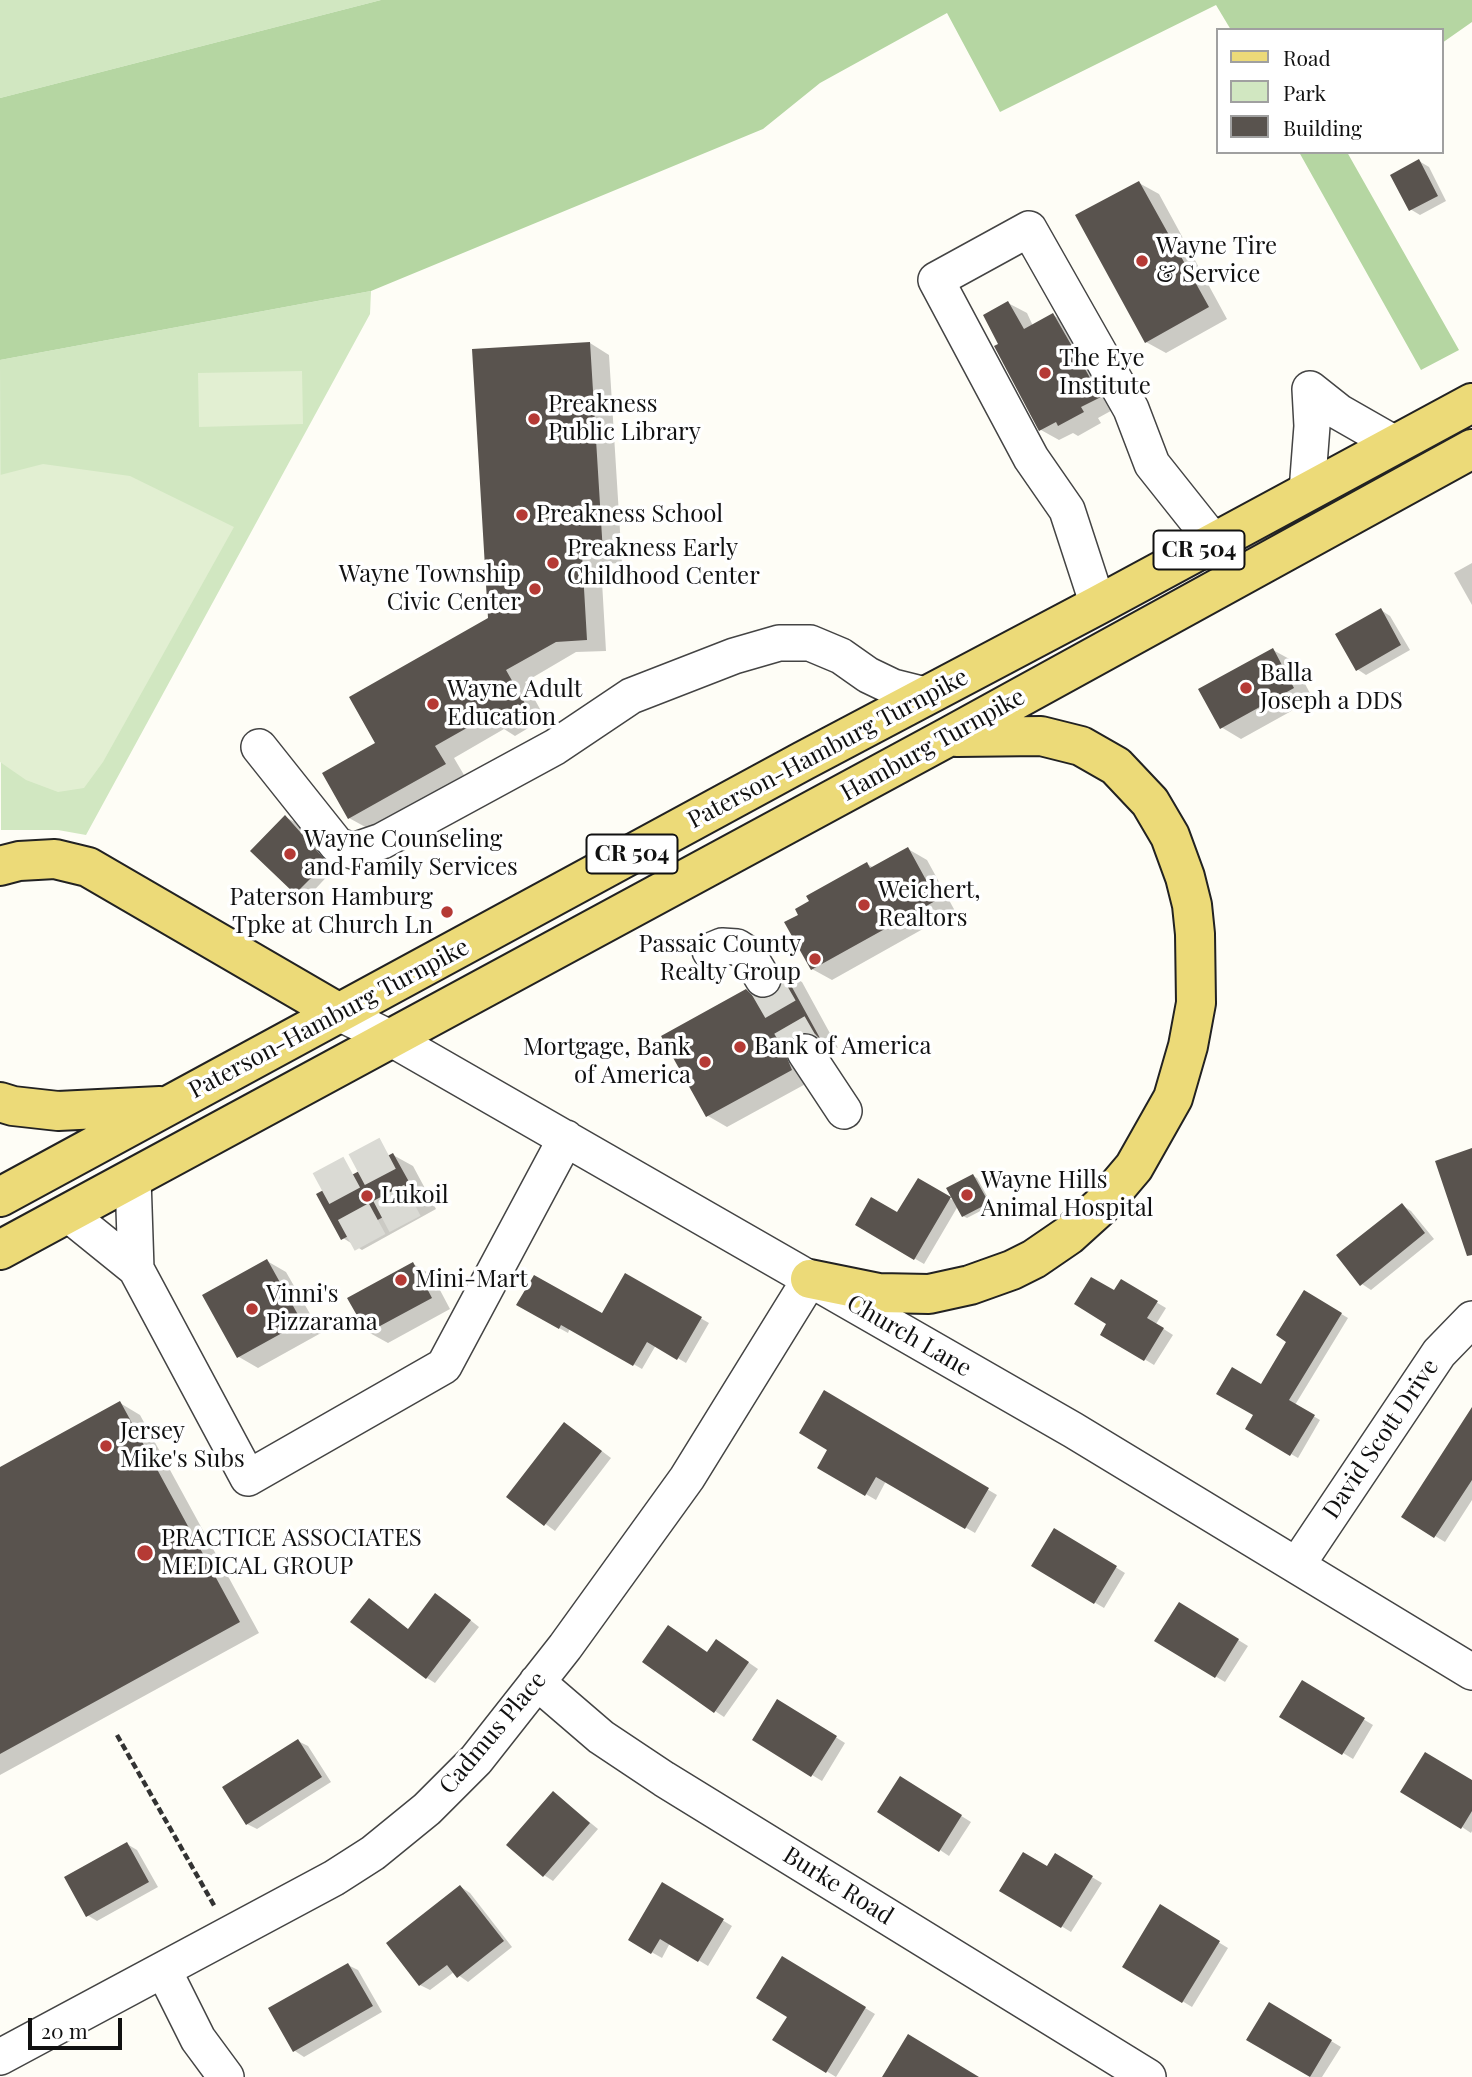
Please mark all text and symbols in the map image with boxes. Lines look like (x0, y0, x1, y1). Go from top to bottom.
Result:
legend (1216, 28, 1444, 154)
text: Road (1283, 43, 1331, 71)
text: Park (1283, 78, 1326, 106)
text: Building (1283, 113, 1362, 141)
place label: Wayne Tire & Service (1156, 233, 1277, 289)
marker: Wayne Tire & Service (1134, 253, 1150, 269)
place label: The Eye Institute (1059, 345, 1151, 401)
marker: The Eye Institute (1037, 365, 1053, 381)
place label: Preakness Public Library (548, 391, 701, 447)
marker: Preakness Public Library (526, 411, 542, 427)
place label: Preakness School (536, 501, 723, 529)
marker: Preakness School (514, 507, 530, 523)
road number: CR 504 (1154, 530, 1244, 570)
place label: Preakness Early Childhood Center (567, 535, 760, 591)
marker: Preakness Early Childhood Center (545, 555, 561, 571)
place label: Wayne Township Civic Center (339, 561, 521, 617)
marker: Wayne Township Civic Center (527, 581, 543, 597)
place label: Balla Joseph a DDS (1260, 660, 1403, 716)
street label: Paterson-Hamburg Turnpike (683, 663, 973, 835)
place label: Wayne Adult Education (447, 676, 582, 732)
marker: Balla Joseph a DDS (1238, 680, 1254, 696)
street label: Hamburg Turnpike (836, 682, 1030, 808)
marker: Wayne Adult Education (425, 696, 441, 712)
place label: Wayne Counseling and Family Services (304, 826, 518, 882)
road number: CR 504 (586, 834, 678, 874)
marker: Wayne Counseling and Family Services (282, 846, 298, 862)
place label: Weichert, Realtors (878, 877, 981, 933)
place label: Paterson Hamburg Tpke at Church Ln (230, 884, 433, 940)
marker: Weichert, Realtors (856, 897, 872, 913)
marker: Paterson Hamburg Tpke at Church Ln (439, 904, 455, 920)
place label: Passaic County Realty Group (639, 931, 801, 987)
street label: Paterson-Hamburg Turnpike (184, 933, 474, 1105)
marker: Passaic County Realty Group (807, 951, 823, 967)
place label: Bank of America (754, 1033, 931, 1061)
place label: Mortgage, Bank of America (523, 1034, 691, 1090)
marker: Bank of America (732, 1039, 748, 1055)
marker: Mortgage, Bank of America (697, 1054, 713, 1070)
place label: Wayne Hills Animal Hospital (981, 1167, 1153, 1223)
place label: Lukoil (381, 1182, 449, 1210)
marker: Wayne Hills Animal Hospital (959, 1187, 975, 1203)
marker: Lukoil (359, 1188, 375, 1204)
place label: Mini-Mart (415, 1266, 528, 1294)
marker: Mini-Mart (393, 1272, 409, 1288)
place label: Vinni's Pizzarama (266, 1281, 378, 1337)
street label: Church Lane (842, 1289, 976, 1383)
marker: Vinni's Pizzarama (244, 1301, 260, 1317)
street label: David Scott Drive (1317, 1354, 1445, 1524)
place label: Jersey Mike's Subs (120, 1418, 245, 1474)
marker: Jersey Mike's Subs (98, 1438, 114, 1454)
place label: PRACTICE ASSOCIATES MEDICAL GROUP (161, 1525, 422, 1581)
marker: PRACTICE ASSOCIATES MEDICAL GROUP (135, 1543, 155, 1563)
street label: Cadmus Place (433, 1666, 553, 1800)
street label: Burke Road (778, 1841, 898, 1931)
scale bar (32, 2004, 126, 2048)
text: 20 m (41, 2016, 88, 2044)

